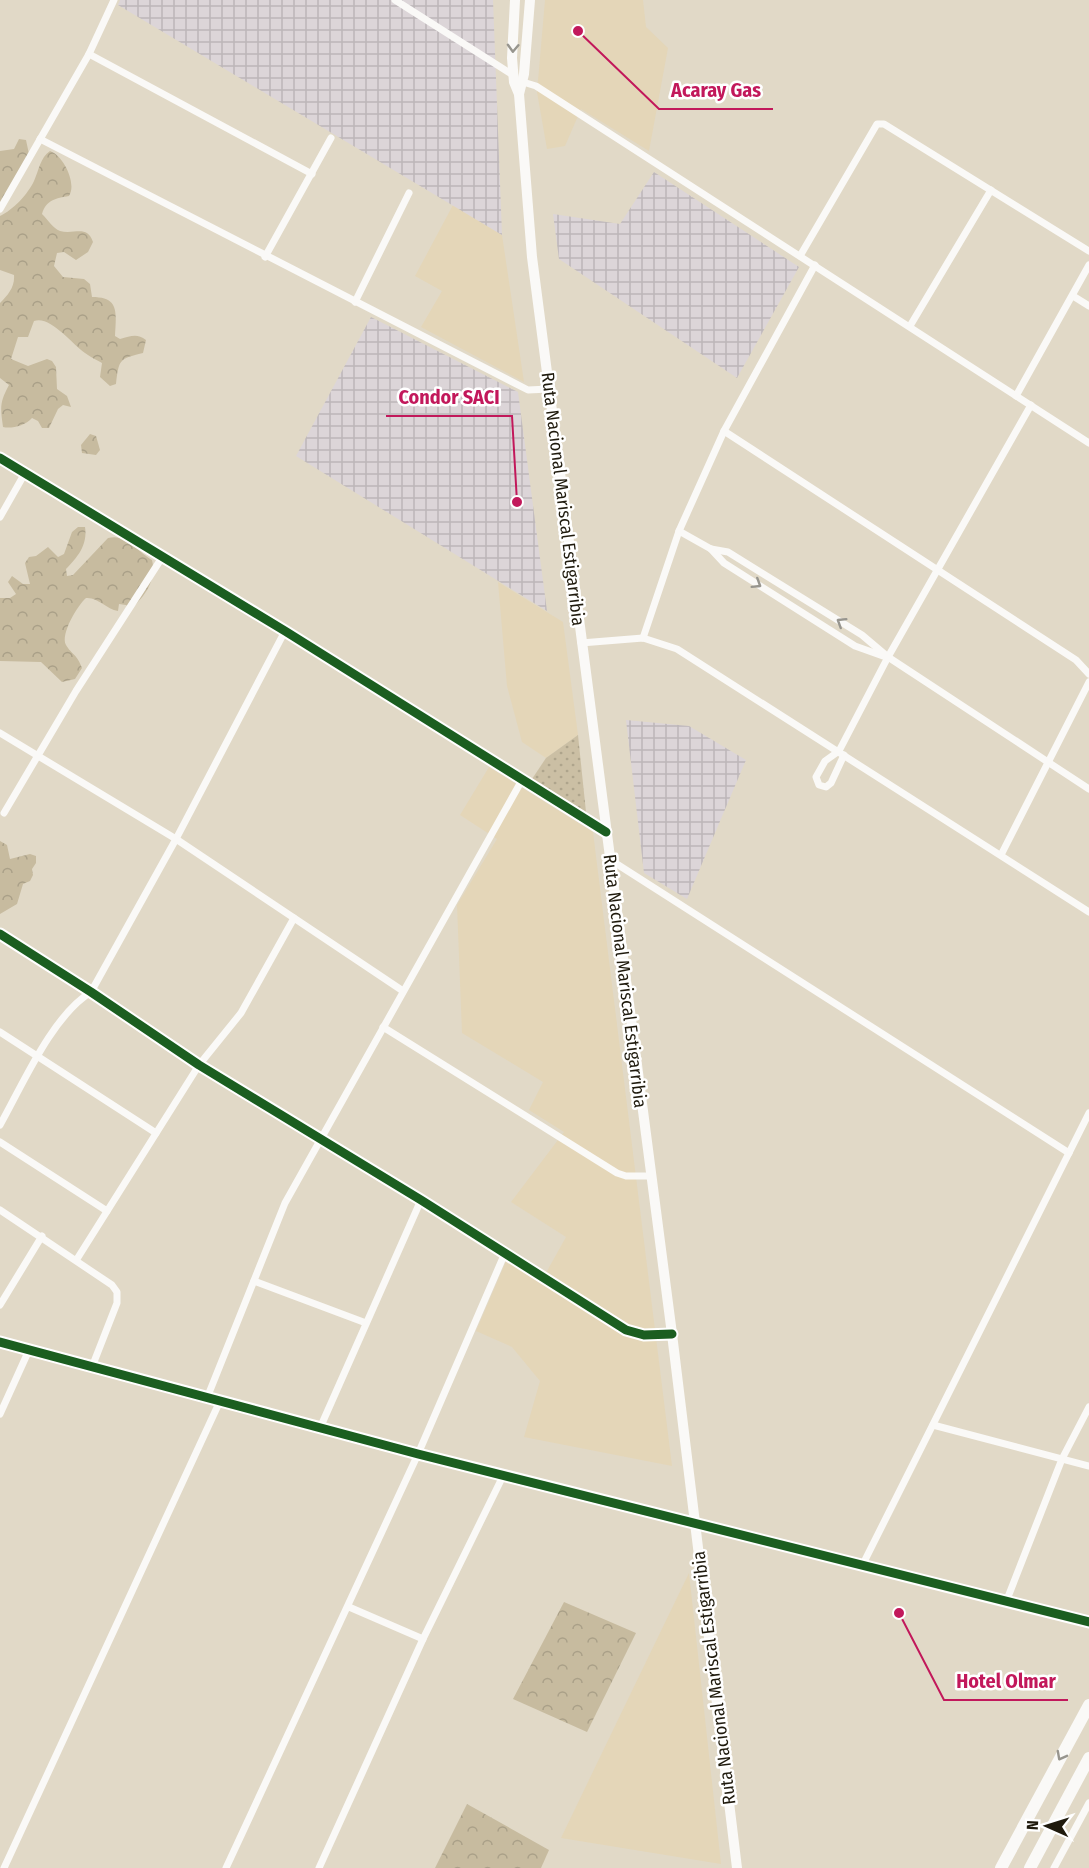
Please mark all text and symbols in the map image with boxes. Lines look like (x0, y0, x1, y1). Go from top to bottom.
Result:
one-way arrow (506, 43, 519, 52)
callout: Acaray Gas (659, 71, 773, 109)
text: Acaray Gas (670, 78, 761, 102)
street label: Ruta Nacional Mariscal Estigarribia (537, 371, 589, 627)
callout: Condor SACI (386, 378, 512, 416)
text: Condor SACI (398, 385, 500, 409)
one-way arrow (751, 576, 761, 588)
one-way arrow (837, 618, 847, 630)
street label: Ruta Nacional Mariscal Estigarribia (599, 853, 651, 1109)
street label: Ruta Nacional Mariscal Estigarribia (688, 1550, 740, 1806)
callout: Hotel Olmar (944, 1662, 1068, 1700)
text: Hotel Olmar (956, 1669, 1057, 1693)
one-way arrow (1057, 1750, 1068, 1760)
north arrow (1017, 1796, 1077, 1856)
text: N (1023, 1820, 1042, 1831)

